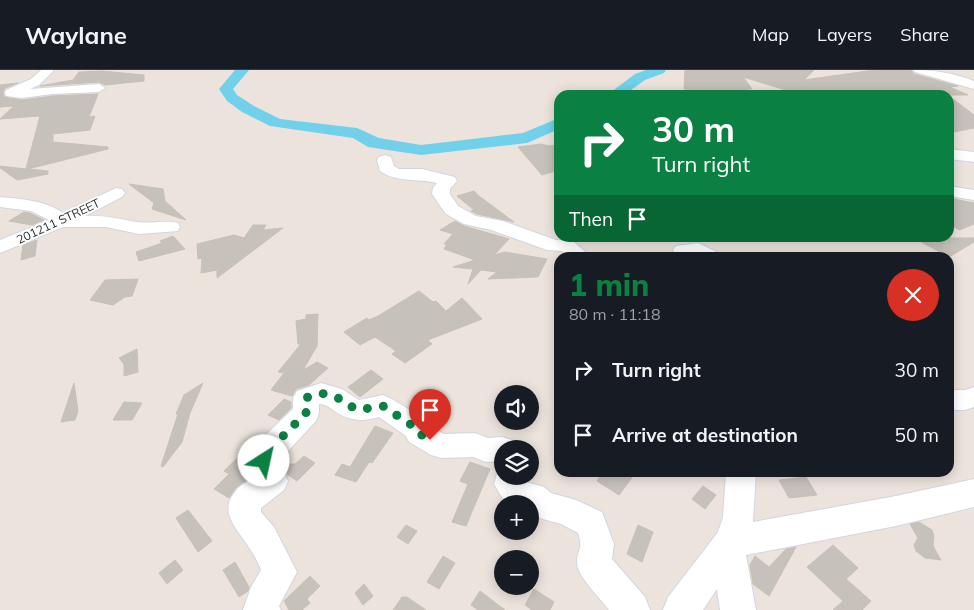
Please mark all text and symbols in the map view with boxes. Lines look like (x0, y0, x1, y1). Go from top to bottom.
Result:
text: Waylane (25, 20, 127, 50)
text: Map (752, 23, 789, 46)
text: Layers (817, 23, 872, 46)
text: Share (900, 23, 949, 46)
text: 30 m (652, 107, 735, 151)
icon: right (569, 110, 634, 175)
text: Turn right (652, 150, 750, 178)
street label: 201211 STREET (14, 195, 103, 247)
icon: arrive (623, 205, 651, 233)
text: Then (569, 207, 613, 231)
text: 1 min (569, 266, 649, 304)
button: close (887, 269, 939, 321)
text: 80 m · 11:18 (569, 304, 661, 324)
icon: right (569, 356, 597, 384)
text: Turn right (612, 358, 701, 382)
text: 30 m (895, 358, 939, 382)
map controls (494, 385, 539, 595)
button: sound (494, 385, 539, 430)
pin (409, 389, 451, 440)
icon: arrive (416, 396, 444, 424)
icon: arrive (569, 421, 597, 449)
text: Arrive at destination (612, 423, 798, 447)
text: 50 m (895, 423, 939, 447)
position arrow (237, 434, 289, 486)
button: layers (494, 440, 539, 485)
button: + (494, 495, 539, 540)
button: − (494, 550, 539, 595)

